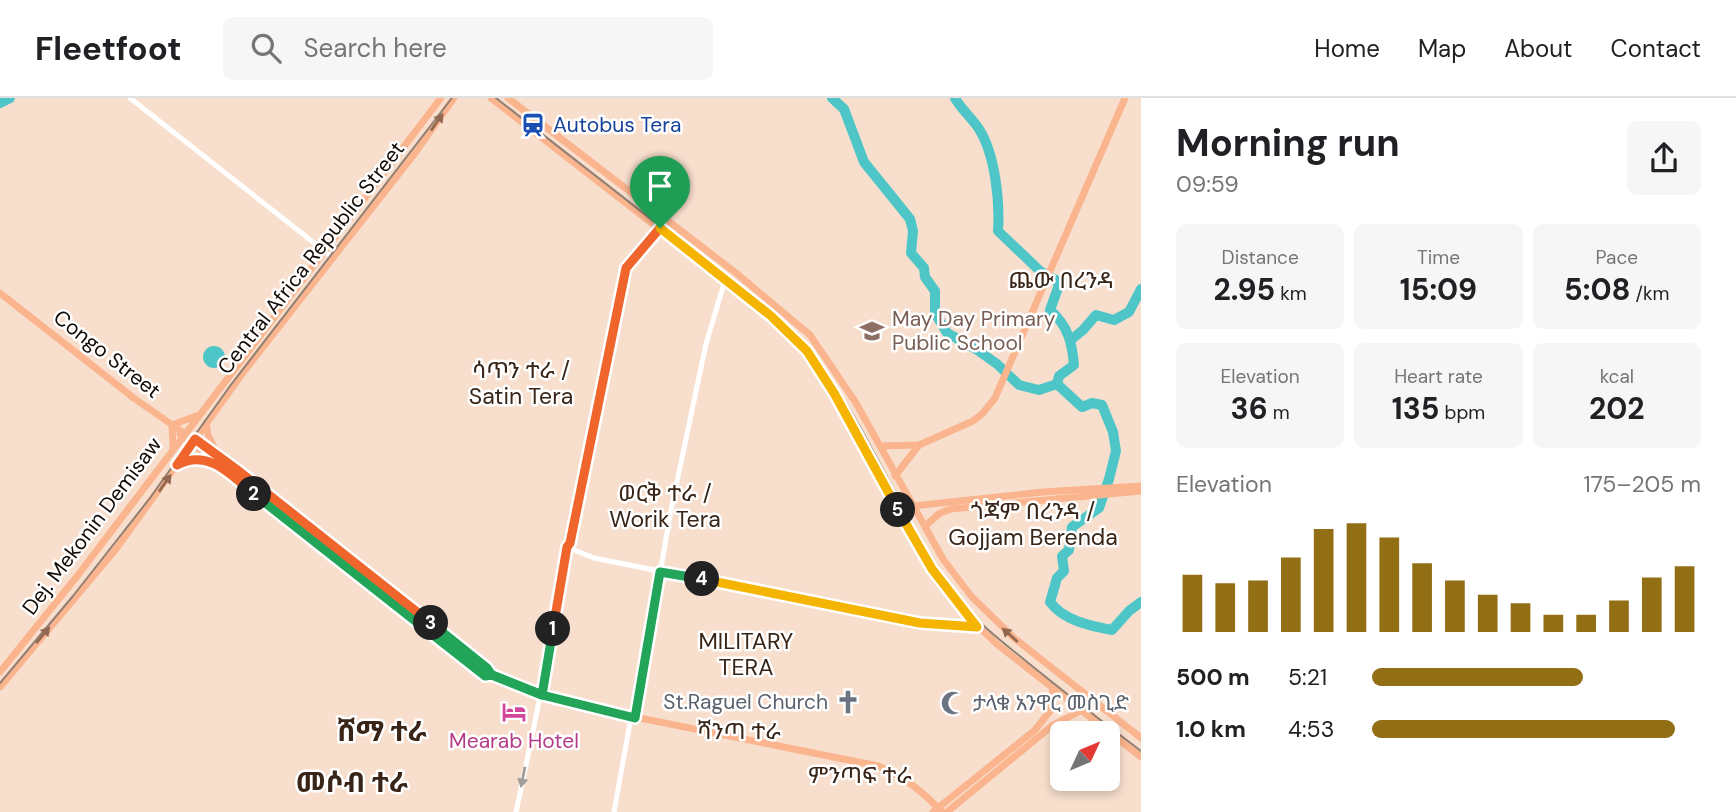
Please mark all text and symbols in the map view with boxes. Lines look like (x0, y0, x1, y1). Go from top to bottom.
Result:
search box (223, 17, 713, 80)
text: Fleetfoot (35, 27, 181, 70)
icon: search (247, 29, 285, 67)
text: Search here (303, 31, 447, 65)
text: Home (1314, 33, 1380, 64)
text: Map (1418, 33, 1466, 64)
text: About (1504, 33, 1573, 64)
text: Contact (1611, 33, 1701, 64)
station icon: Autobus Tera (519, 111, 547, 139)
place label: Autobus Tera (553, 111, 681, 139)
one-way arrow (430, 113, 444, 131)
text: Morning run (1176, 118, 1400, 168)
button: share (1627, 121, 1701, 195)
street label: Central Africa Republic Street (211, 136, 411, 380)
pin (630, 156, 690, 228)
icon: arrive (641, 167, 679, 205)
text: 09:59 (1176, 169, 1239, 199)
text: Distance (1222, 245, 1299, 270)
text: Time (1417, 245, 1460, 270)
text: Pace (1596, 245, 1638, 270)
district label: ጨው በረንዳ (1008, 265, 1114, 295)
text: 2.95 (1214, 270, 1275, 309)
text: 15:09 (1400, 270, 1477, 309)
text: 5:08 (1564, 270, 1631, 309)
text: km (1275, 281, 1307, 306)
text: /km (1631, 281, 1670, 306)
street label: Congo Street (48, 303, 166, 405)
place label: May Day Primary Public School (892, 305, 1056, 357)
school or university icon: May Day Primary Public School (858, 317, 886, 345)
district label: ሳጥን ተራ / Satin Tera (469, 355, 573, 411)
text: Elevation (1221, 364, 1300, 389)
text: Heart rate (1394, 364, 1483, 389)
text: kcal (1600, 364, 1634, 389)
text: 36 (1231, 389, 1268, 428)
text: 135 (1392, 389, 1439, 428)
text: 202 (1589, 389, 1645, 428)
text: m (1268, 400, 1290, 425)
text: bpm (1439, 400, 1485, 425)
street label: Dej. Mekonin Demisaw (16, 431, 168, 621)
text: Elevation (1176, 469, 1272, 499)
text: 175–205 m (1583, 469, 1701, 499)
one-way arrow (158, 474, 172, 492)
pin: 2 (236, 476, 272, 512)
district label: ወርቅ ተራ / Worik Tera (609, 478, 721, 534)
text: 2 (248, 481, 259, 506)
pin: 5 (880, 492, 916, 528)
district label: ጎጃም በረንዳ / Gojjam Berenda (948, 496, 1118, 552)
text: 5 (892, 497, 903, 522)
pin: 4 (684, 561, 720, 596)
text: 4 (695, 566, 708, 591)
pin: 3 (414, 606, 448, 640)
text: 3 (425, 610, 436, 635)
pin: 1 (536, 612, 570, 646)
text: 1 (549, 616, 556, 641)
one-way arrow (35, 626, 50, 643)
district label: MILITARY TERA (699, 626, 793, 682)
one-way arrow (1002, 628, 1019, 643)
text: 500 m (1176, 662, 1250, 692)
text: 5:21 (1288, 662, 1327, 692)
place label: St.Raguel Church (663, 688, 828, 716)
church icon: St.Raguel Church (834, 688, 862, 716)
mosque icon: ታላቁ አንዋር መስጊድ (939, 689, 967, 717)
place label: ታላቁ አንዋር መስጊድ (973, 689, 1129, 717)
hotel icon: Mearab Hotel (500, 698, 528, 726)
district label: ሸማ ተራ (337, 713, 427, 750)
text: 1.0 km (1176, 714, 1246, 744)
text: 4:53 (1288, 714, 1334, 744)
district label: ሻንጣ ተራ (697, 716, 781, 746)
north arrow (1050, 721, 1120, 791)
map controls (1050, 721, 1120, 791)
place label: Mearab Hotel (449, 727, 579, 755)
district label: ምንጣፍ ተራ (808, 760, 912, 790)
district label: መሶብ ተራ (296, 764, 408, 801)
one-way arrow (518, 766, 529, 788)

